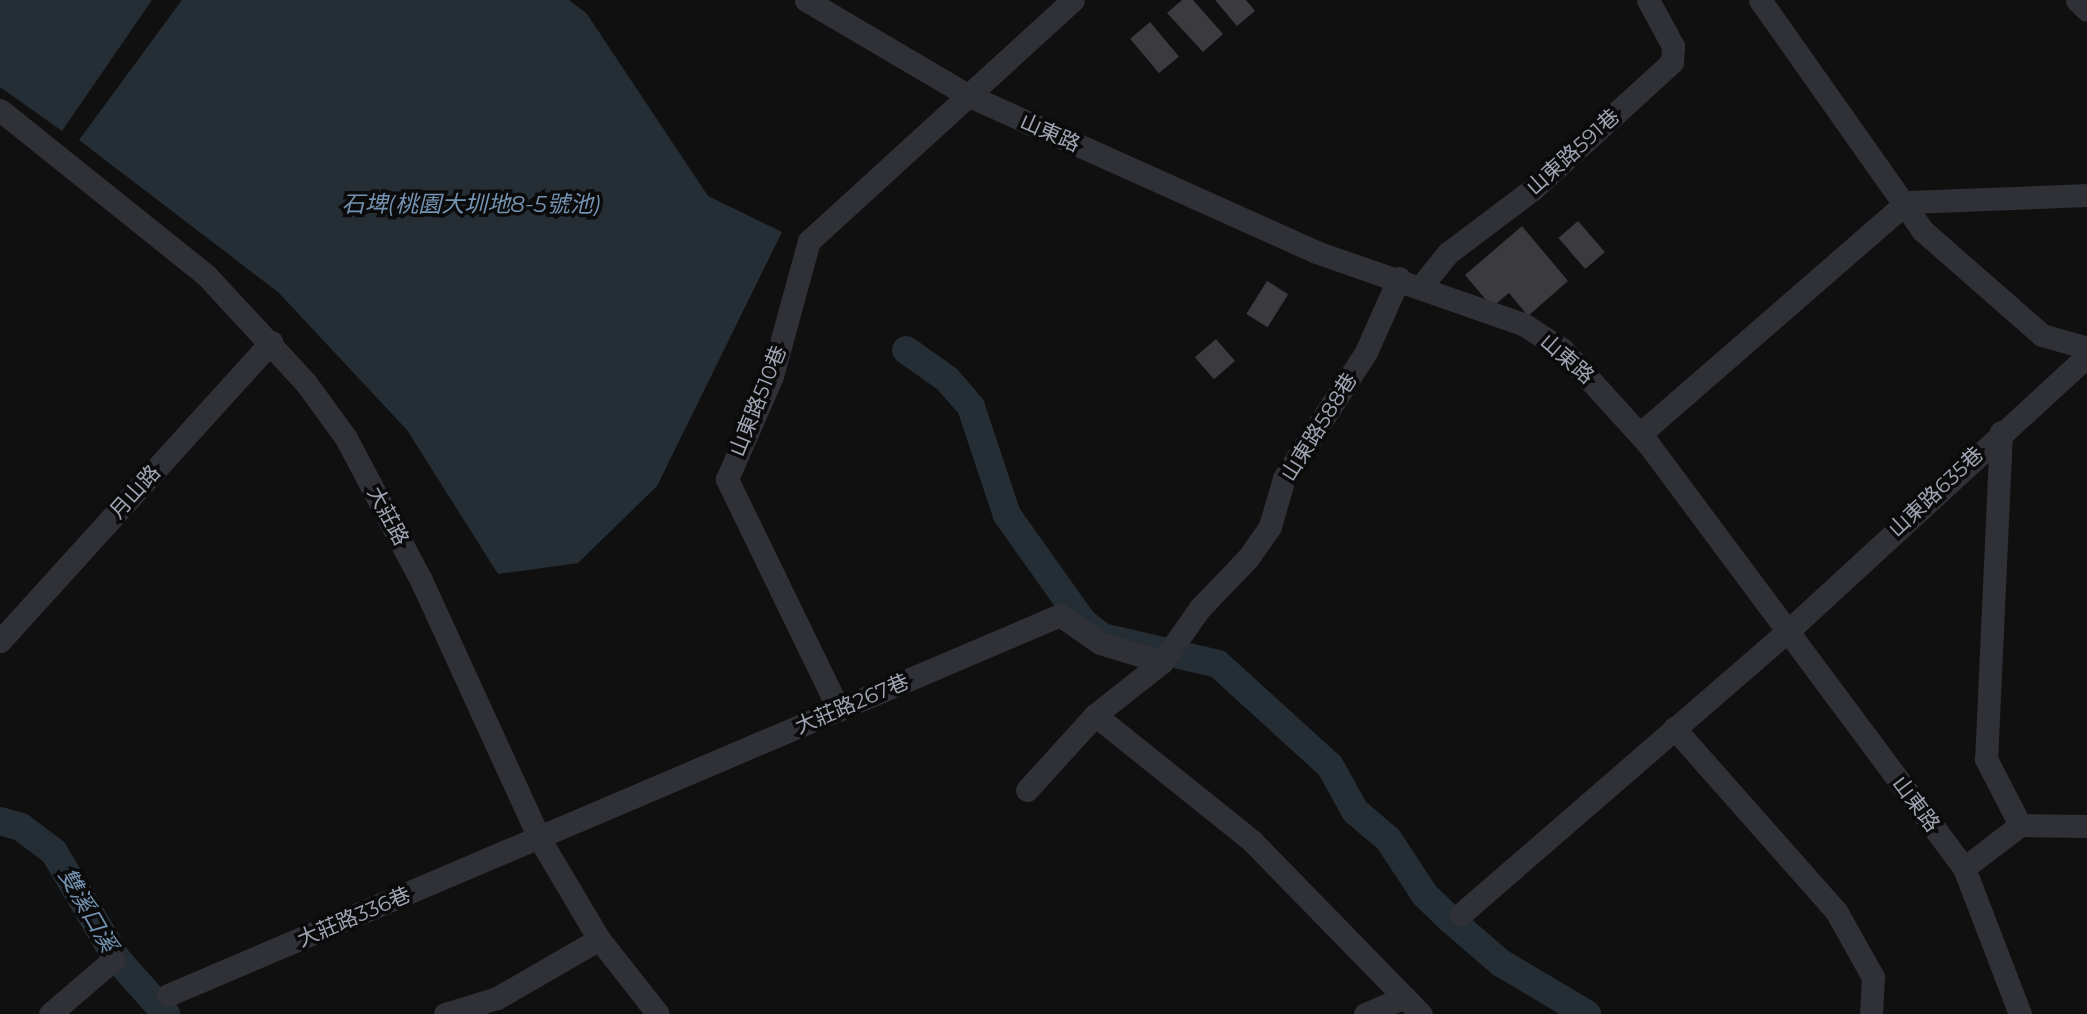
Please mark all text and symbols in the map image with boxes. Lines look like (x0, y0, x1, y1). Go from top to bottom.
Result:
street label: 山東路591巷 (1521, 104, 1625, 200)
street label: 山東路 (1016, 109, 1084, 157)
water label: 石埤(桃園大圳地8-5號池) (342, 190, 600, 218)
street label: 山東路 (1535, 329, 1599, 389)
street label: 山東路510巷 (724, 342, 792, 460)
street label: 山東路588巷 (1276, 368, 1362, 486)
street label: 山東路635巷 (1883, 442, 1989, 542)
street label: 月山路 (105, 460, 165, 524)
street label: 大莊路 (362, 482, 414, 550)
street label: 大莊路267巷 (791, 669, 913, 739)
street label: 山東路 (1887, 771, 1945, 837)
water label: 雙溪口溪 (53, 863, 123, 957)
street label: 大莊路336巷 (294, 882, 414, 952)

